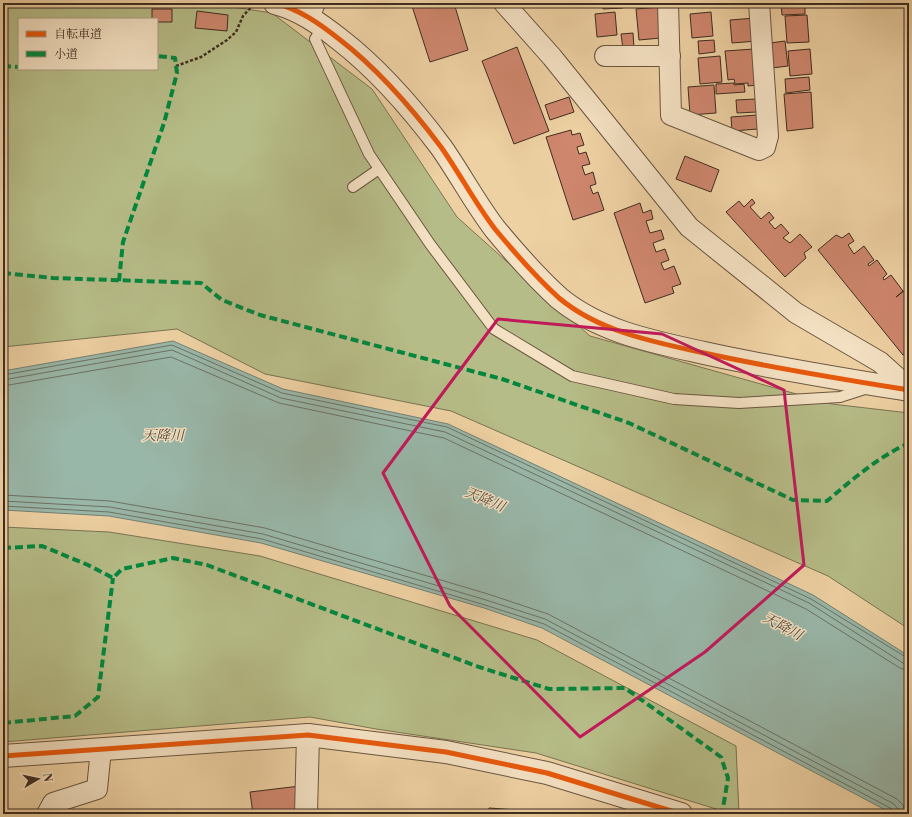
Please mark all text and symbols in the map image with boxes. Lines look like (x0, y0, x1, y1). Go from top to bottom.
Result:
legend (18, 18, 158, 70)
text: 自転車道 (54, 27, 102, 42)
text: 小道 (54, 47, 78, 62)
water label: 天降川 (142, 427, 186, 445)
water label: 天降川 (462, 483, 509, 517)
water label: 天降川 (760, 609, 807, 646)
north arrow (18, 759, 58, 799)
text: N (39, 772, 55, 783)

